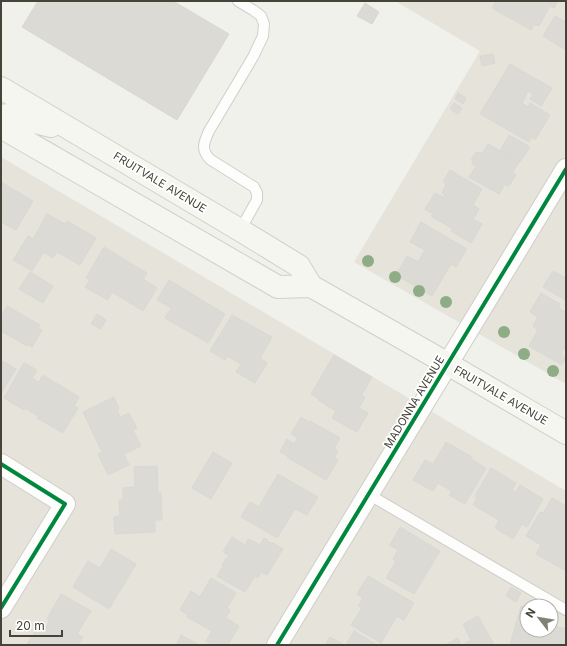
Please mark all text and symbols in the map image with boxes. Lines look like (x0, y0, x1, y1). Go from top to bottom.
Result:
street label: FRUITVALE AVENUE (111, 149, 209, 215)
street label: MADONNA AVENUE (381, 353, 447, 451)
street label: FRUITVALE AVENUE (451, 362, 551, 428)
north arrow (519, 598, 559, 638)
text: N (522, 606, 539, 620)
scale bar (10, 612, 62, 638)
text: 20 m (16, 618, 45, 633)

